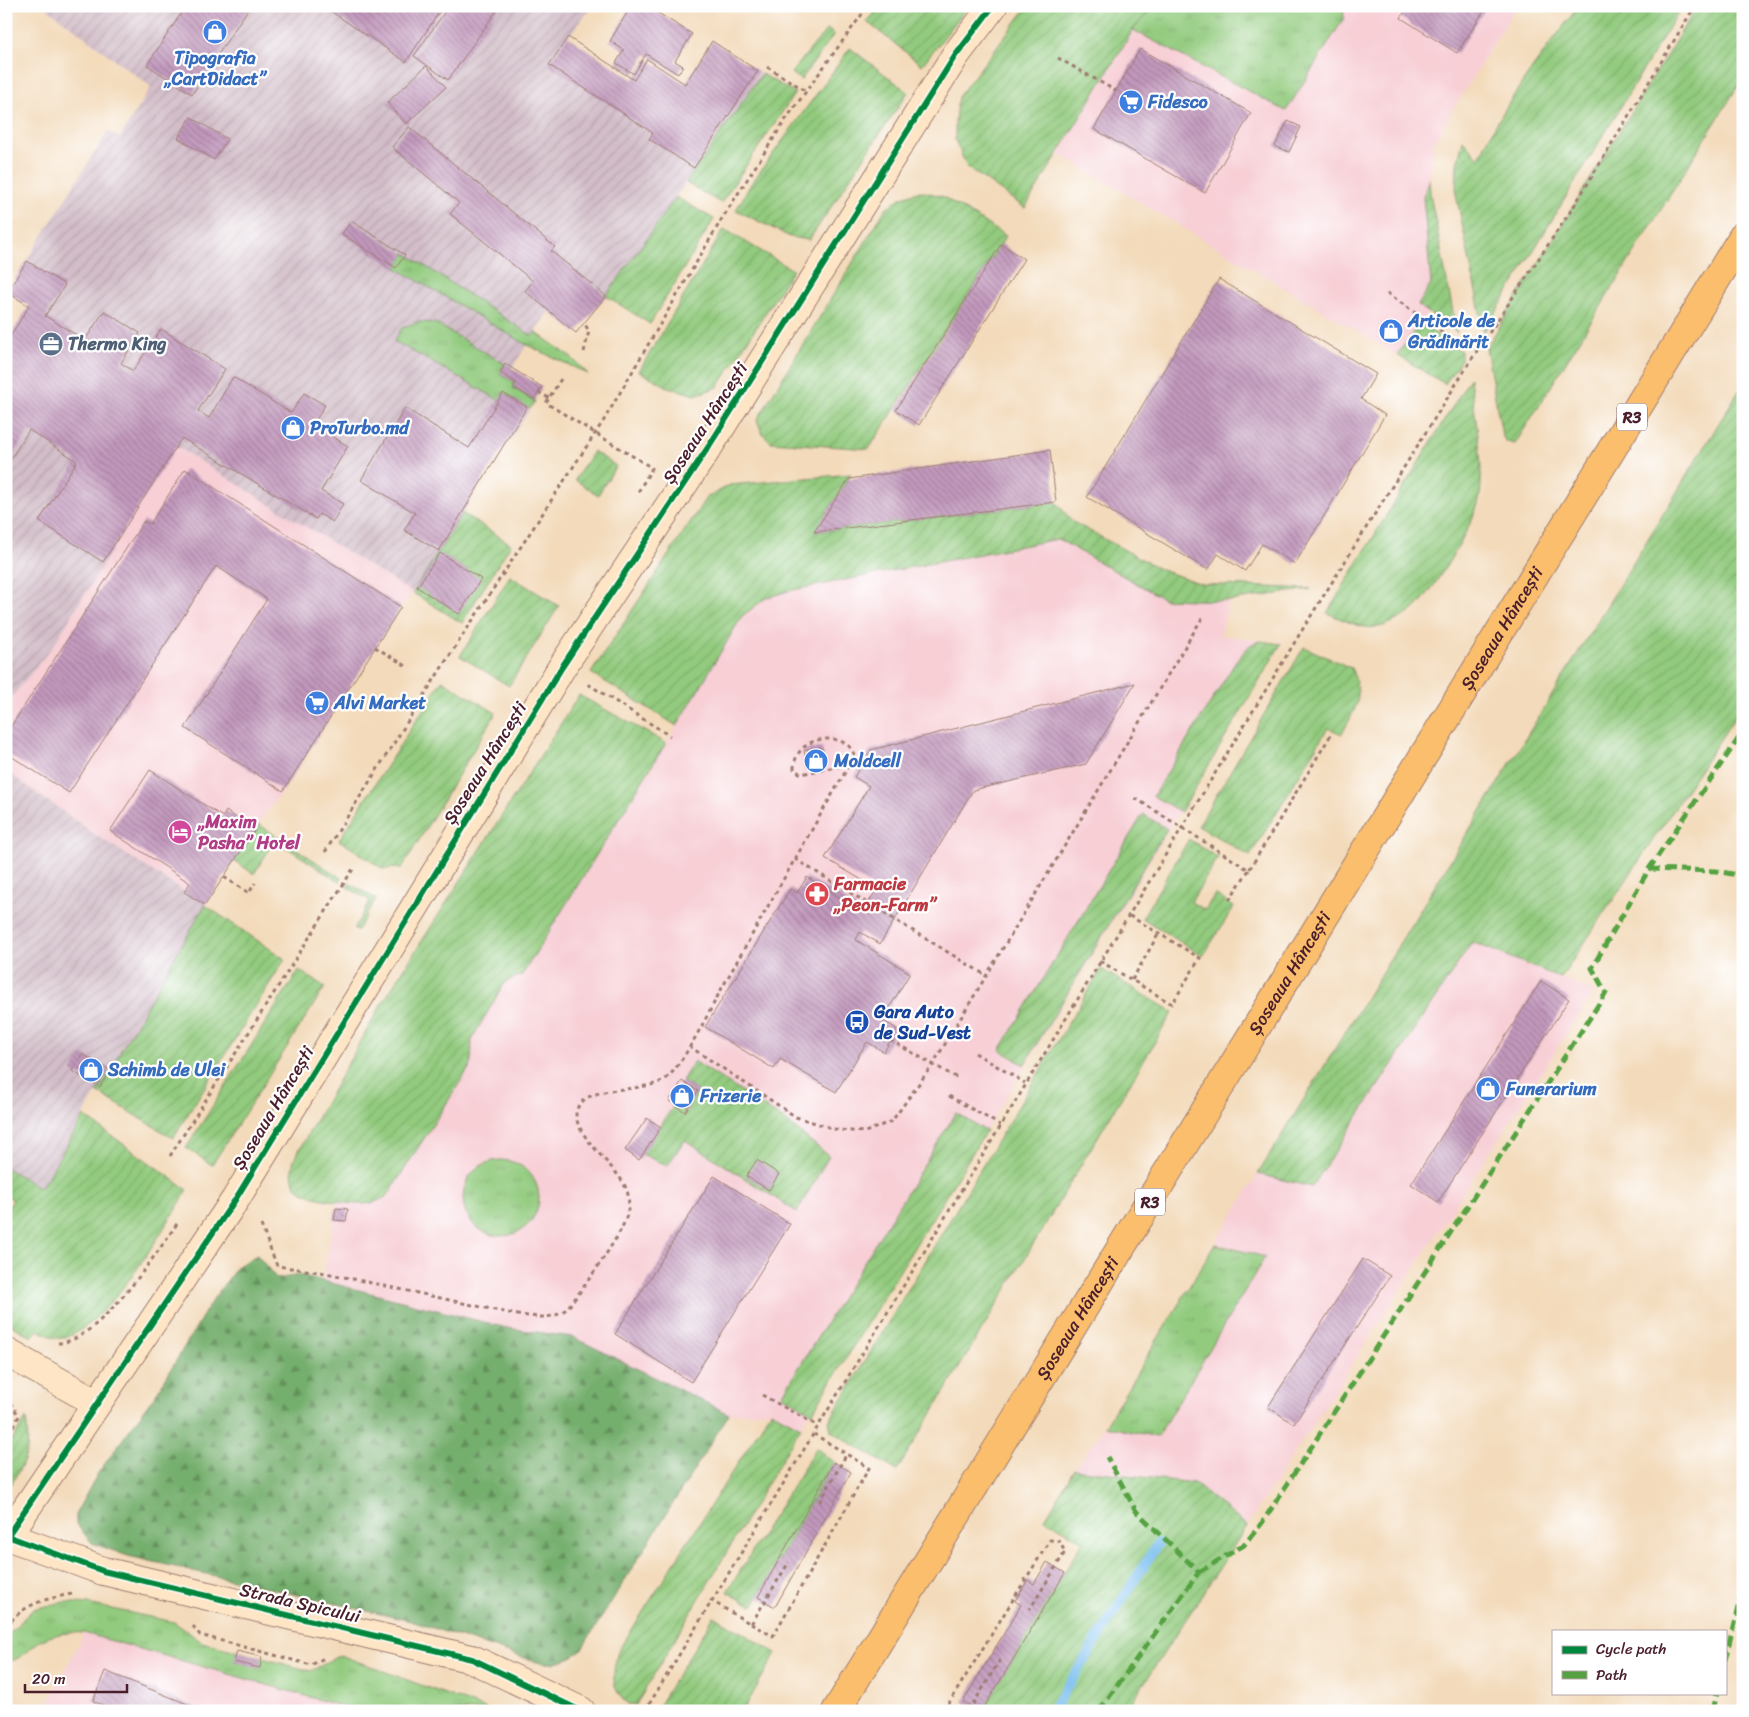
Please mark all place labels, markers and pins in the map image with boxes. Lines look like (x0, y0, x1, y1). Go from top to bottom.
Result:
shop icon: Tipografia „CartDidact” (202, 19, 228, 45)
place label: Tipografia „CartDidact” (163, 42, 267, 95)
place label: Fidesco (1147, 86, 1208, 118)
supermarket icon: Fidesco (1118, 89, 1144, 115)
place label: Articole de Grădinărit (1407, 305, 1496, 358)
shop icon: Articole de Grădinărit (1378, 318, 1404, 344)
place label: Thermo King (68, 328, 166, 360)
office icon: Thermo King (38, 331, 64, 357)
place label: ProTurbo.md (310, 412, 410, 444)
shop icon: ProTurbo.md (280, 415, 306, 441)
place label: Alvi Market (333, 687, 426, 719)
supermarket icon: Alvi Market (304, 690, 330, 716)
place label: Moldcell (833, 745, 902, 777)
shop icon: Moldcell (803, 748, 829, 774)
place label: „Maxim Pasha” Hotel (196, 806, 301, 859)
hotel icon: „Maxim Pasha” Hotel (167, 819, 193, 845)
place label: Farmacie „Peon-Farm” (832, 868, 938, 921)
pharmacy icon: Farmacie „Peon-Farm” (804, 881, 830, 907)
place label: Gara Auto de Sud-Vest (873, 996, 971, 1049)
bus stop icon: Gara Auto de Sud-Vest (844, 1009, 870, 1035)
place label: Schimb de Ulei (107, 1054, 226, 1086)
shop icon: Schimb de Ulei (78, 1057, 104, 1083)
place label: Funerarium (1505, 1073, 1597, 1105)
shop icon: Funerarium (1475, 1076, 1501, 1102)
place label: Frizerie (699, 1080, 762, 1112)
shop icon: Frizerie (669, 1083, 695, 1109)

